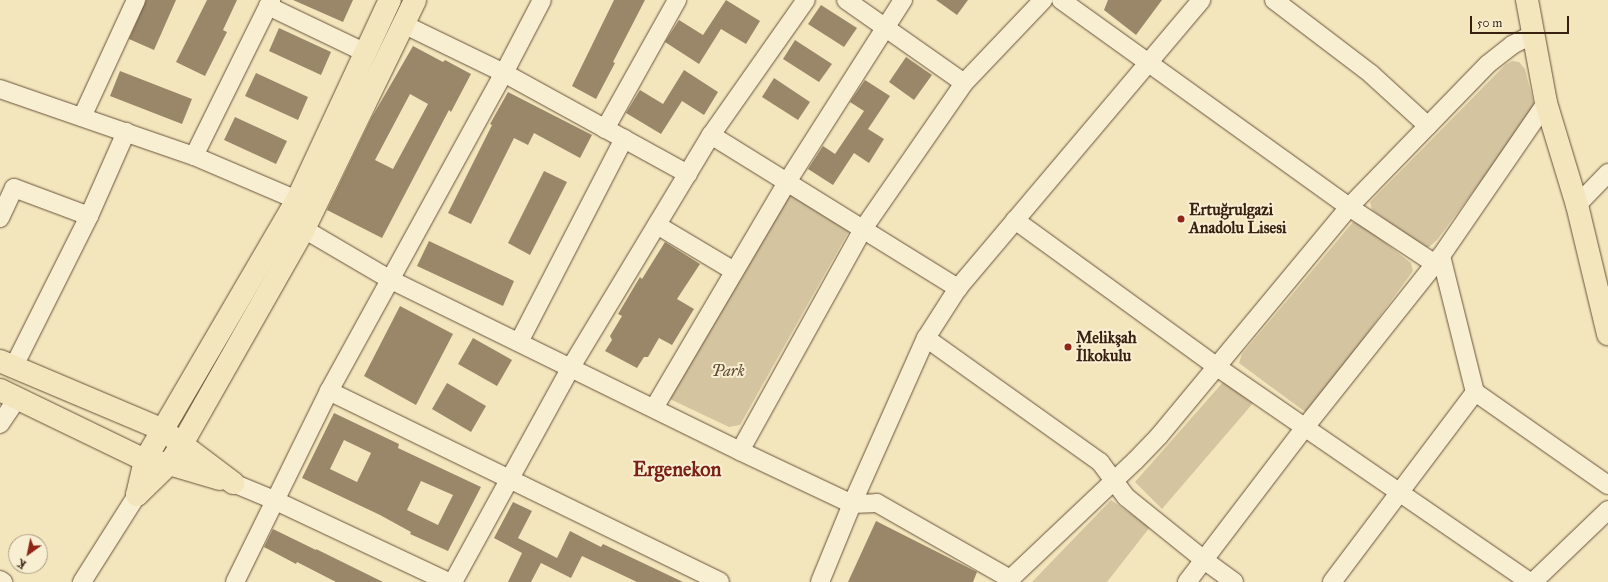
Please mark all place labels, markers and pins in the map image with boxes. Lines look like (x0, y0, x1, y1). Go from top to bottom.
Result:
place label: Ertuğrulgazi Anadolu Lisesi (1189, 200, 1286, 238)
marker: Ertuğrulgazi Anadolu Lisesi (1176, 214, 1186, 224)
place label: Melikşah İlkokulu (1076, 328, 1137, 366)
marker: Melikşah İlkokulu (1063, 342, 1073, 352)

